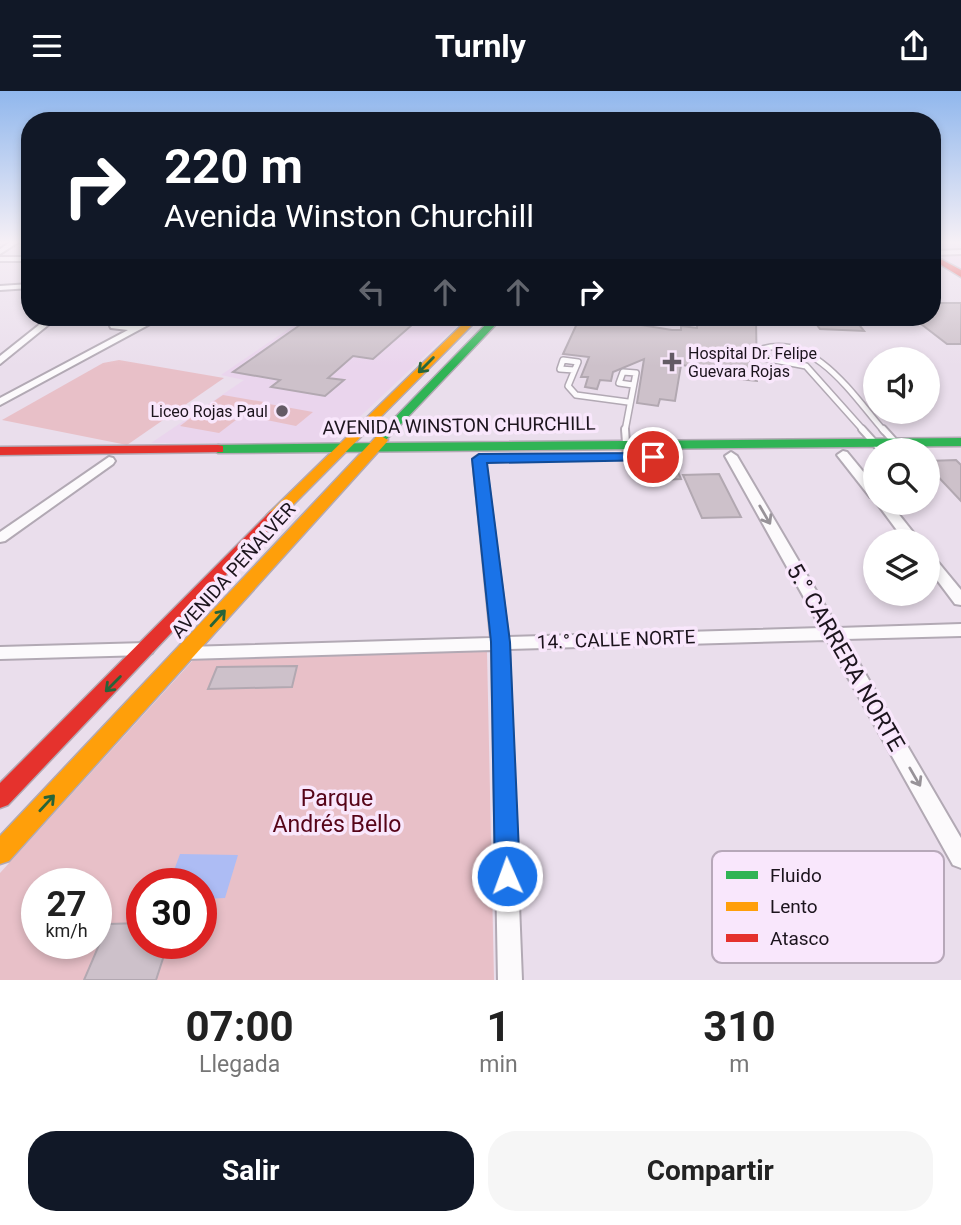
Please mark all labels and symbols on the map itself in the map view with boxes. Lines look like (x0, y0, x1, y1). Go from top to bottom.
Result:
place label: Hospital Dr. Felipe Guevara Rojas (688, 344, 817, 381)
marker: Hospital Dr. Felipe Guevara Rojas (662, 352, 682, 372)
one-way arrow (418, 356, 435, 373)
place label: Liceo Rojas Paul (150, 402, 268, 421)
marker: Liceo Rojas Paul (274, 403, 290, 419)
street label: AVENIDA WINSTON CHURCHILL (322, 412, 596, 439)
pin (623, 427, 683, 487)
street label: AVENIDA PEÑALVER (166, 498, 301, 643)
one-way arrow (758, 505, 772, 525)
street label: 5.° CARRERA NORTE (781, 559, 910, 756)
one-way arrow (210, 609, 226, 627)
street label: 14.° CALLE NORTE (536, 625, 696, 654)
one-way arrow (104, 675, 121, 692)
one-way arrow (908, 766, 922, 786)
park label: Parque Andrés Bello (273, 785, 401, 838)
one-way arrow (38, 795, 55, 812)
position arrow (470, 839, 544, 913)
legend (712, 851, 944, 963)
text: Fluido (770, 864, 822, 887)
speed limit sign: 30 (126, 868, 217, 959)
text: Lento (770, 895, 818, 918)
text: Atasco (770, 927, 829, 950)

